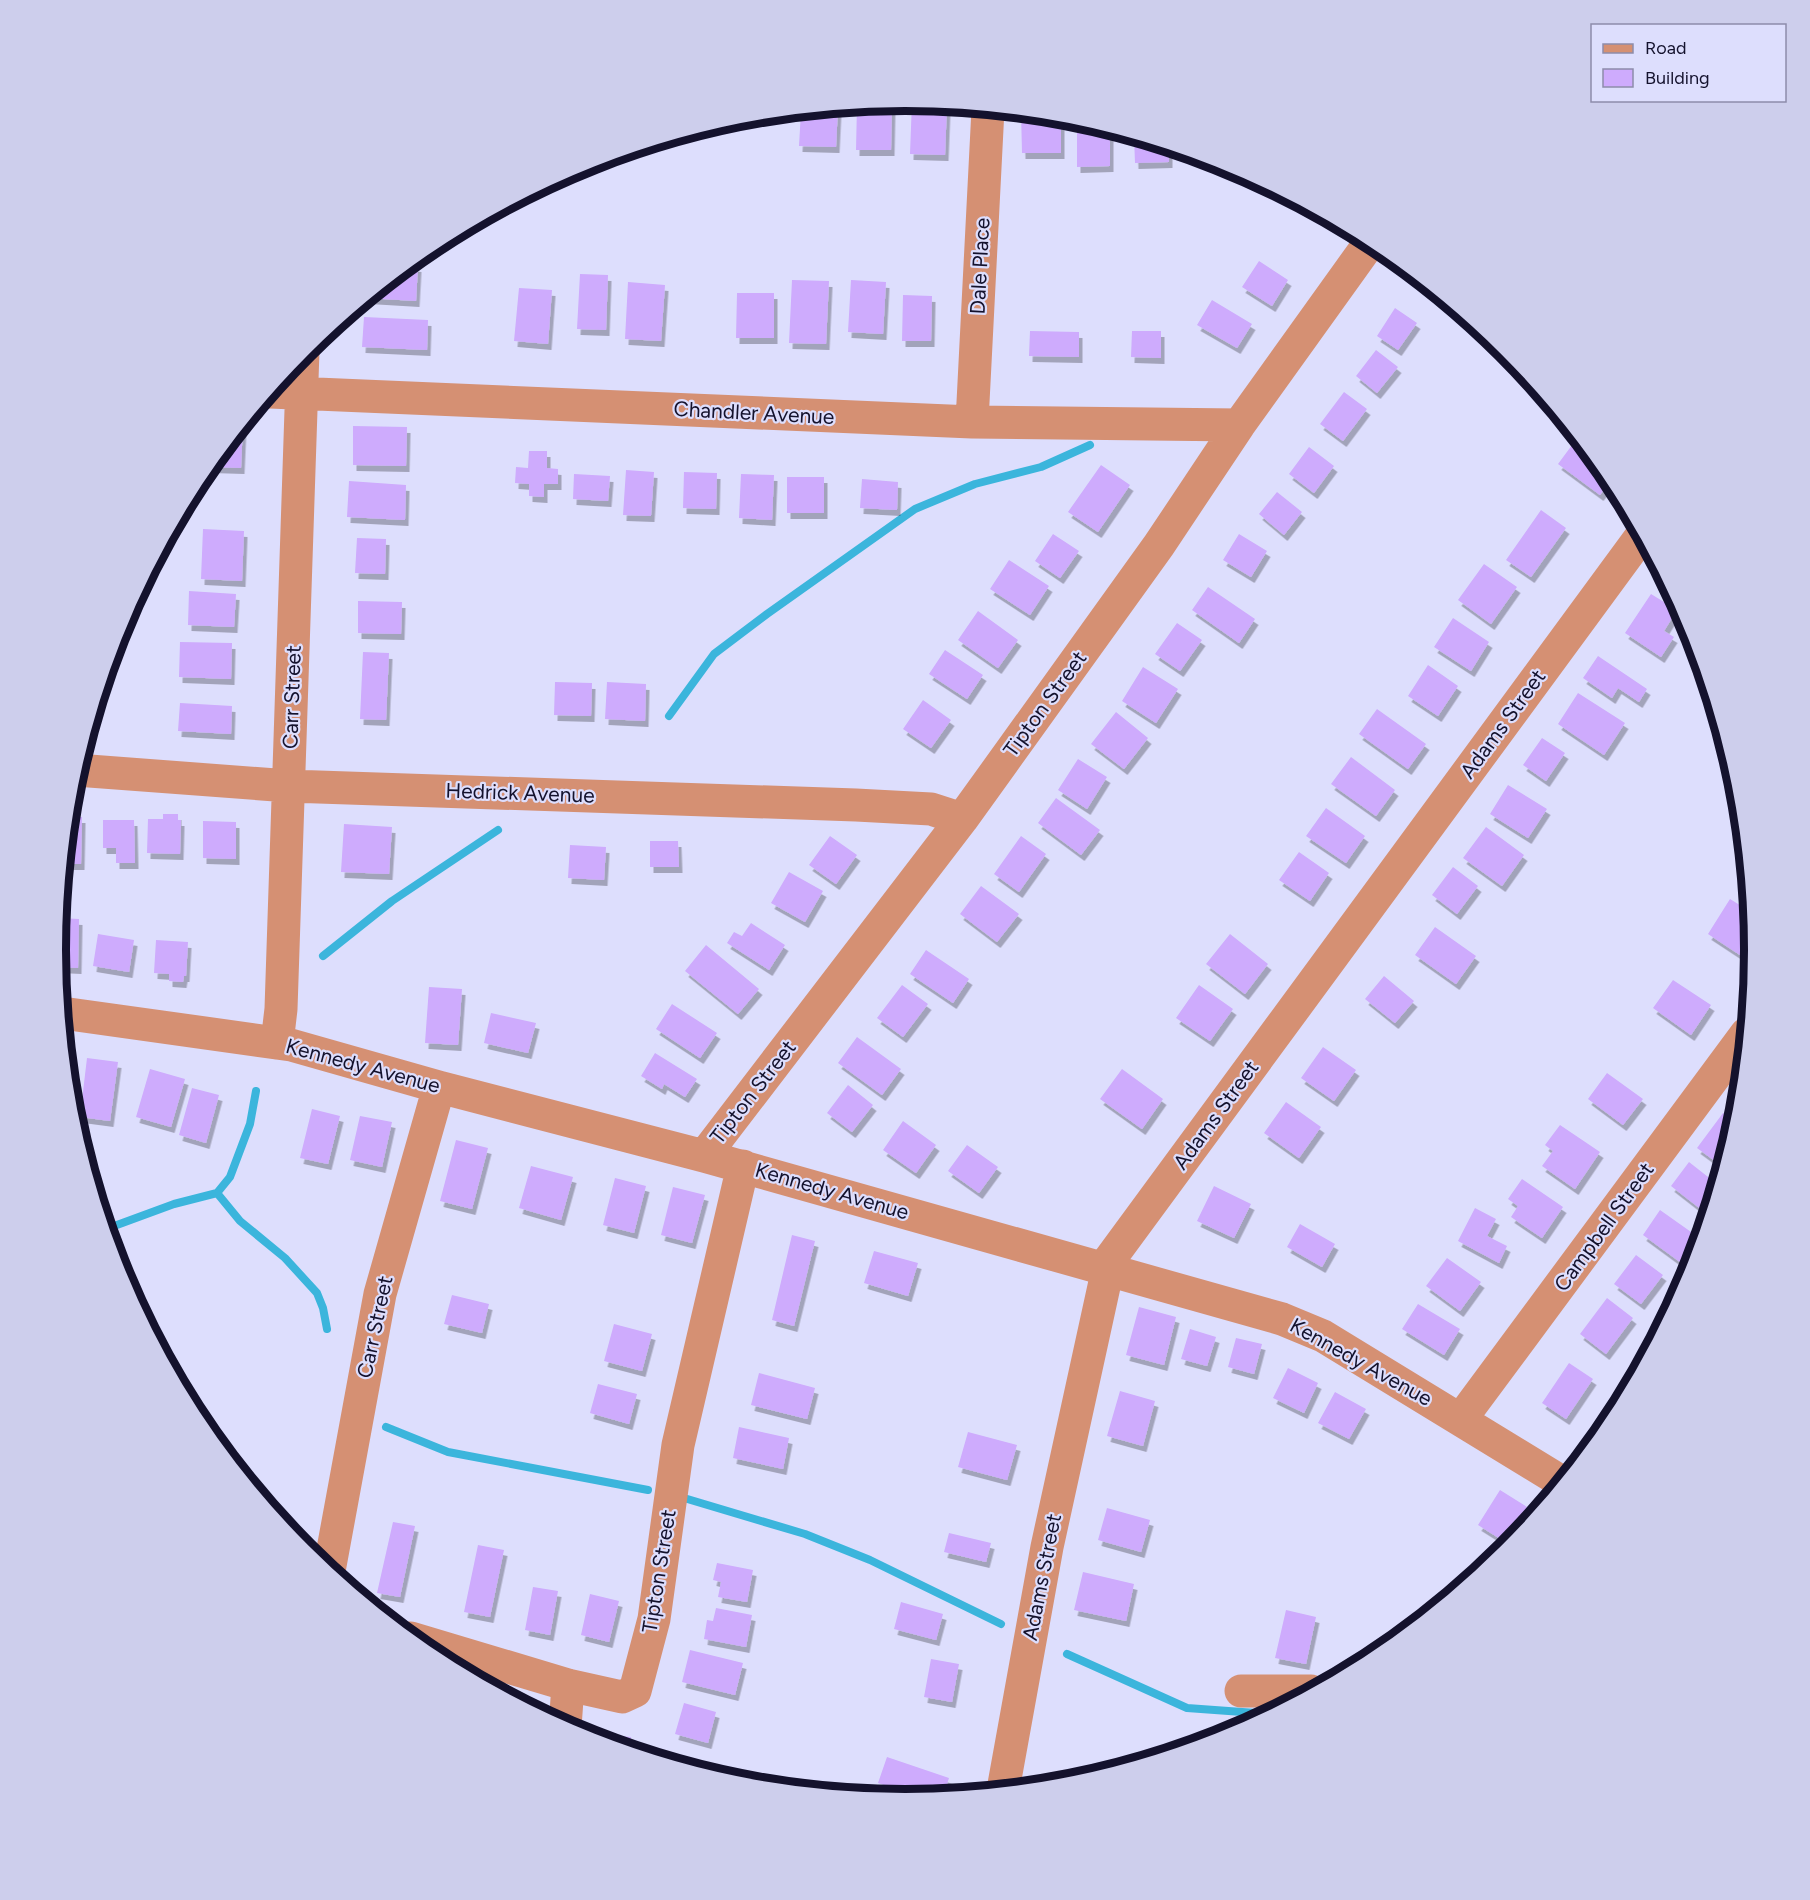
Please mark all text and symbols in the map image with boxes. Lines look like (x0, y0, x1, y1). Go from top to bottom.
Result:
legend (1591, 24, 1786, 102)
text: Road (1645, 37, 1686, 59)
text: Building (1645, 67, 1710, 89)
street label: Dale Place (964, 217, 995, 315)
street label: Chandler Avenue (673, 396, 835, 429)
street label: Carr Street (277, 645, 306, 749)
street label: Tipton Street (998, 646, 1091, 761)
street label: Adams Street (1455, 664, 1551, 783)
street label: Hedrick Avenue (445, 777, 595, 808)
street label: Kennedy Avenue (283, 1033, 443, 1098)
street label: Tipton Street (704, 1035, 801, 1149)
street label: Adams Street (1168, 1055, 1264, 1174)
street label: Kennedy Avenue (752, 1157, 912, 1224)
street label: Campbell Street (1548, 1157, 1659, 1296)
street label: Carr Street (351, 1273, 398, 1380)
street label: Kennedy Avenue (1286, 1312, 1437, 1411)
street label: Tipton Street (636, 1507, 681, 1634)
street label: Adams Street (1017, 1511, 1066, 1642)

